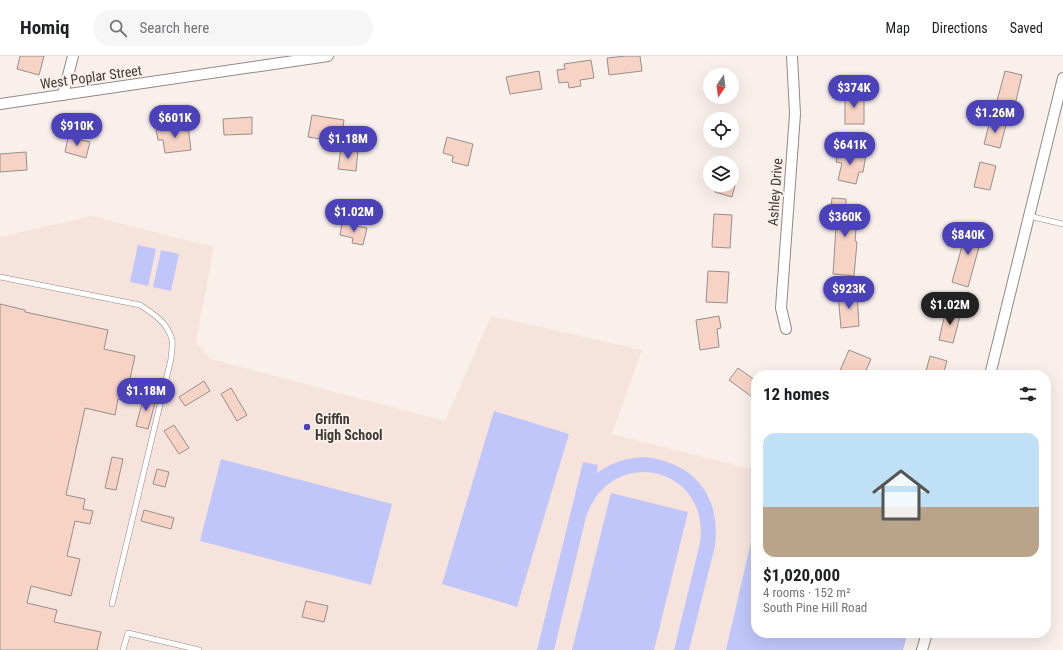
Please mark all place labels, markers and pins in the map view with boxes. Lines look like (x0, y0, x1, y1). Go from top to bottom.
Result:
pin: $374K (826, 75, 882, 109)
pin: $1.26M (962, 100, 1028, 134)
pin: $601K (147, 105, 203, 139)
pin: $910K (49, 113, 105, 147)
pin: $1.18M (315, 126, 381, 160)
pin: $641K (822, 132, 878, 166)
pin: $1.02M (321, 199, 387, 233)
pin: $360K (817, 204, 873, 238)
pin: $840K (940, 222, 996, 256)
pin: $923K (821, 276, 877, 310)
pin: $1.02M (917, 292, 983, 326)
pin: $1.18M (113, 378, 179, 412)
place label: Griffin High School (315, 411, 383, 443)
marker: Griffin High School (302, 422, 312, 432)

